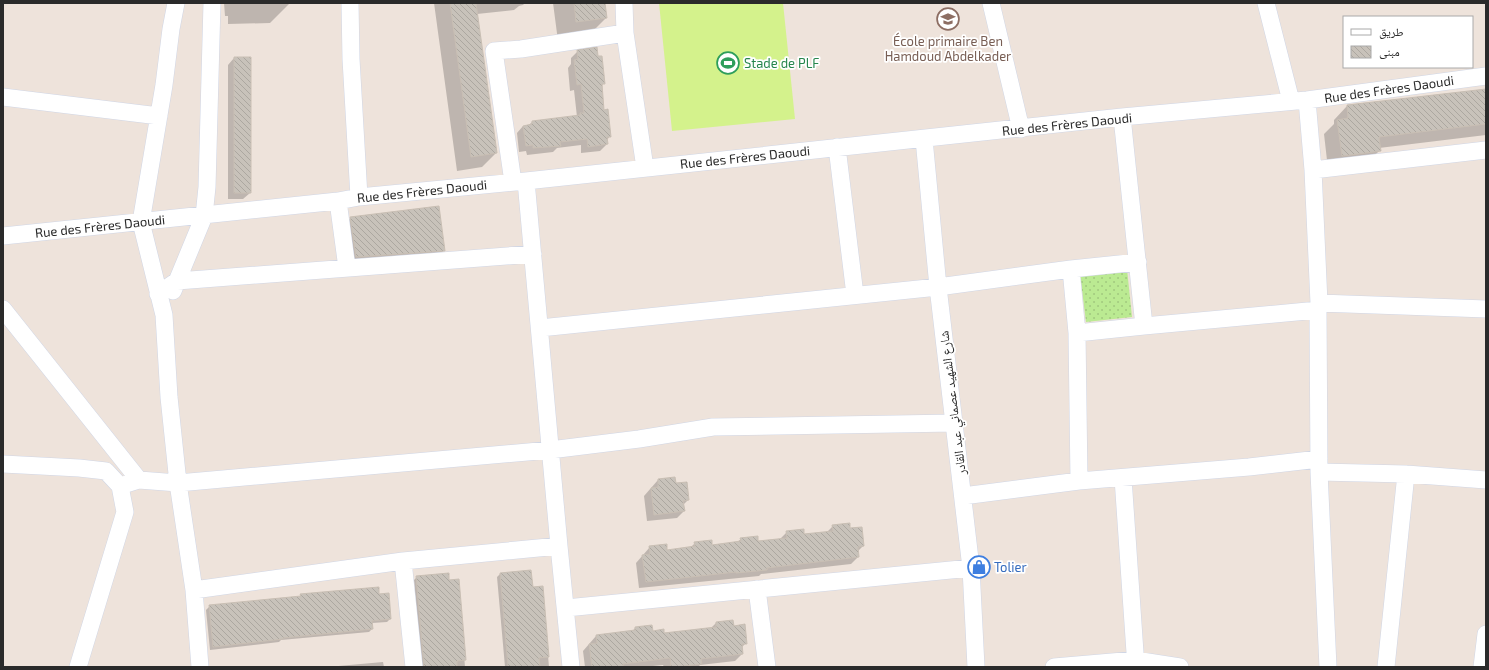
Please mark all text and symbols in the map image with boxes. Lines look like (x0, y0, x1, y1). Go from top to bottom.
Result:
school or university icon: École primaire Ben Hamdoud Abdelkader (935, 6, 961, 32)
legend (1343, 16, 1473, 68)
text: طريق (1379, 24, 1404, 39)
place label: École primaire Ben Hamdoud Abdelkader (885, 32, 1011, 64)
text: مبنى (1379, 44, 1400, 59)
sports icon: Stade de PLF (715, 50, 741, 76)
place label: Stade de PLF (744, 55, 819, 71)
street label: Rue des Frères Daoudi (1323, 72, 1455, 106)
street label: Rue des Frères Daoudi (1001, 109, 1133, 139)
street label: Rue des Frères Daoudi (679, 142, 811, 172)
street label: Rue des Frères Daoudi (356, 176, 488, 206)
street label: Rue des Frères Daoudi (34, 211, 166, 241)
street label: شارع الشهيد عصماني عبد القادر (935, 329, 972, 477)
shop icon: Tolier (966, 554, 992, 580)
place label: Tolier (994, 559, 1027, 575)

